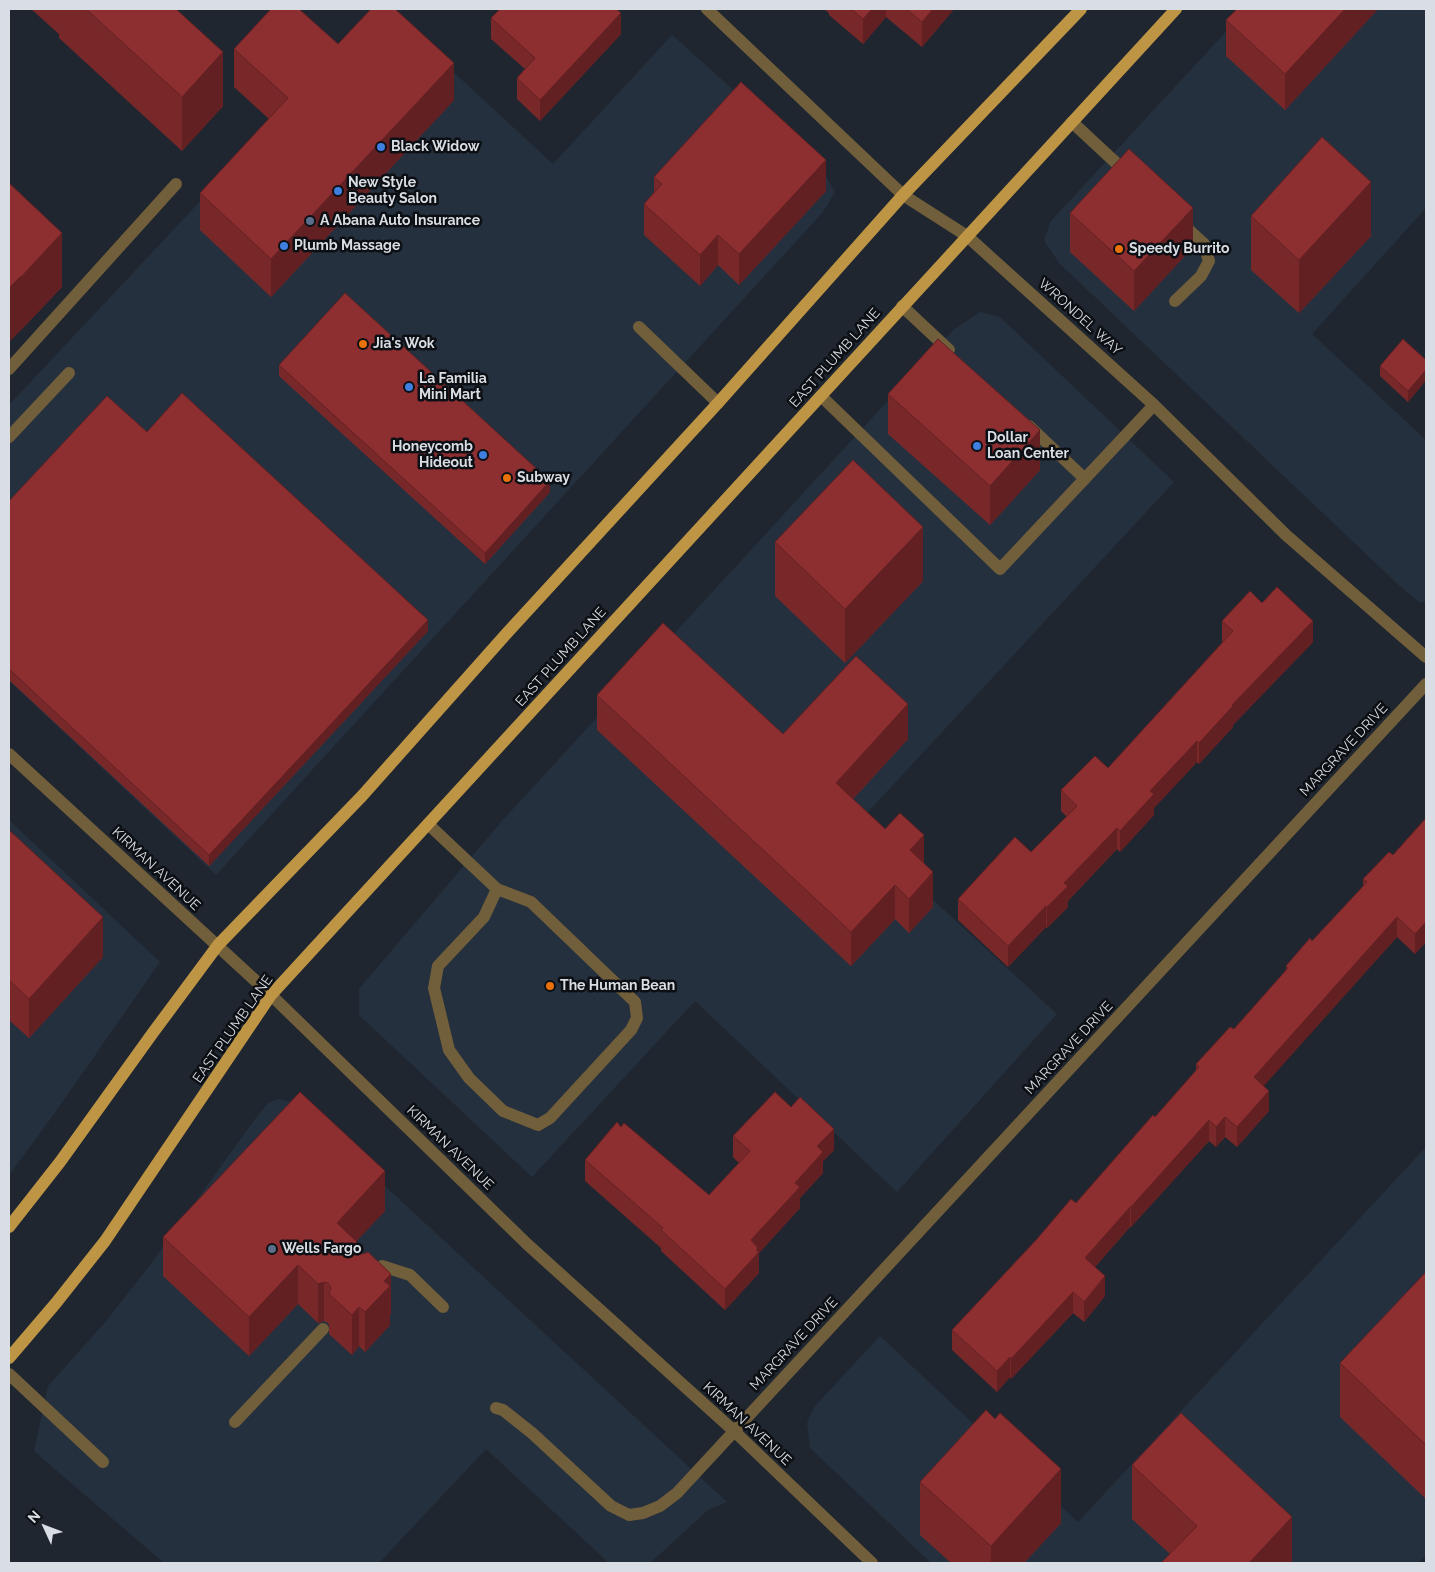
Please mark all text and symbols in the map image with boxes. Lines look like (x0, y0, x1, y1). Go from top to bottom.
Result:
place label: Black Widow (391, 139, 479, 155)
marker: Black Widow (375, 141, 387, 153)
place label: New Style Beauty Salon (348, 175, 437, 208)
marker: New Style Beauty Salon (332, 185, 344, 197)
place label: A Abana Auto Insurance (320, 213, 480, 229)
marker: A Abana Auto Insurance (304, 215, 316, 227)
place label: Plumb Massage (294, 238, 400, 254)
marker: Plumb Massage (278, 240, 290, 252)
place label: Speedy Burrito (1129, 241, 1230, 257)
marker: Speedy Burrito (1113, 243, 1125, 255)
street label: WRONDEL WAY (1035, 275, 1125, 359)
street label: EAST PLUMB LANE (786, 305, 884, 411)
place label: Jia's Wok (373, 336, 435, 352)
marker: Jia's Wok (357, 338, 369, 350)
place label: La Familia Mini Mart (419, 371, 487, 404)
marker: La Familia Mini Mart (403, 381, 415, 393)
place label: Dollar Loan Center (987, 430, 1069, 462)
place label: Honeycomb Hideout (392, 439, 473, 472)
marker: Dollar Loan Center (971, 440, 983, 452)
marker: Honeycomb Hideout (477, 449, 489, 461)
place label: Subway (517, 470, 570, 486)
marker: Subway (501, 472, 513, 484)
street label: EAST PLUMB LANE (512, 604, 610, 710)
street label: MARGRAVE DRIVE (1297, 700, 1391, 800)
street label: KIRMAN AVENUE (108, 824, 204, 914)
street label: EAST PLUMB LANE (190, 972, 276, 1086)
place label: The Human Bean (560, 978, 675, 994)
marker: The Human Bean (544, 980, 556, 992)
street label: MARGRAVE DRIVE (1022, 998, 1116, 1098)
street label: KIRMAN AVENUE (403, 1102, 497, 1194)
place label: Wells Fargo (282, 1241, 361, 1257)
marker: Wells Fargo (266, 1243, 278, 1255)
street label: MARGRAVE DRIVE (747, 1294, 841, 1394)
street label: KIRMAN AVENUE (699, 1379, 795, 1469)
north arrow (20, 1502, 70, 1552)
text: N (25, 1507, 44, 1526)

